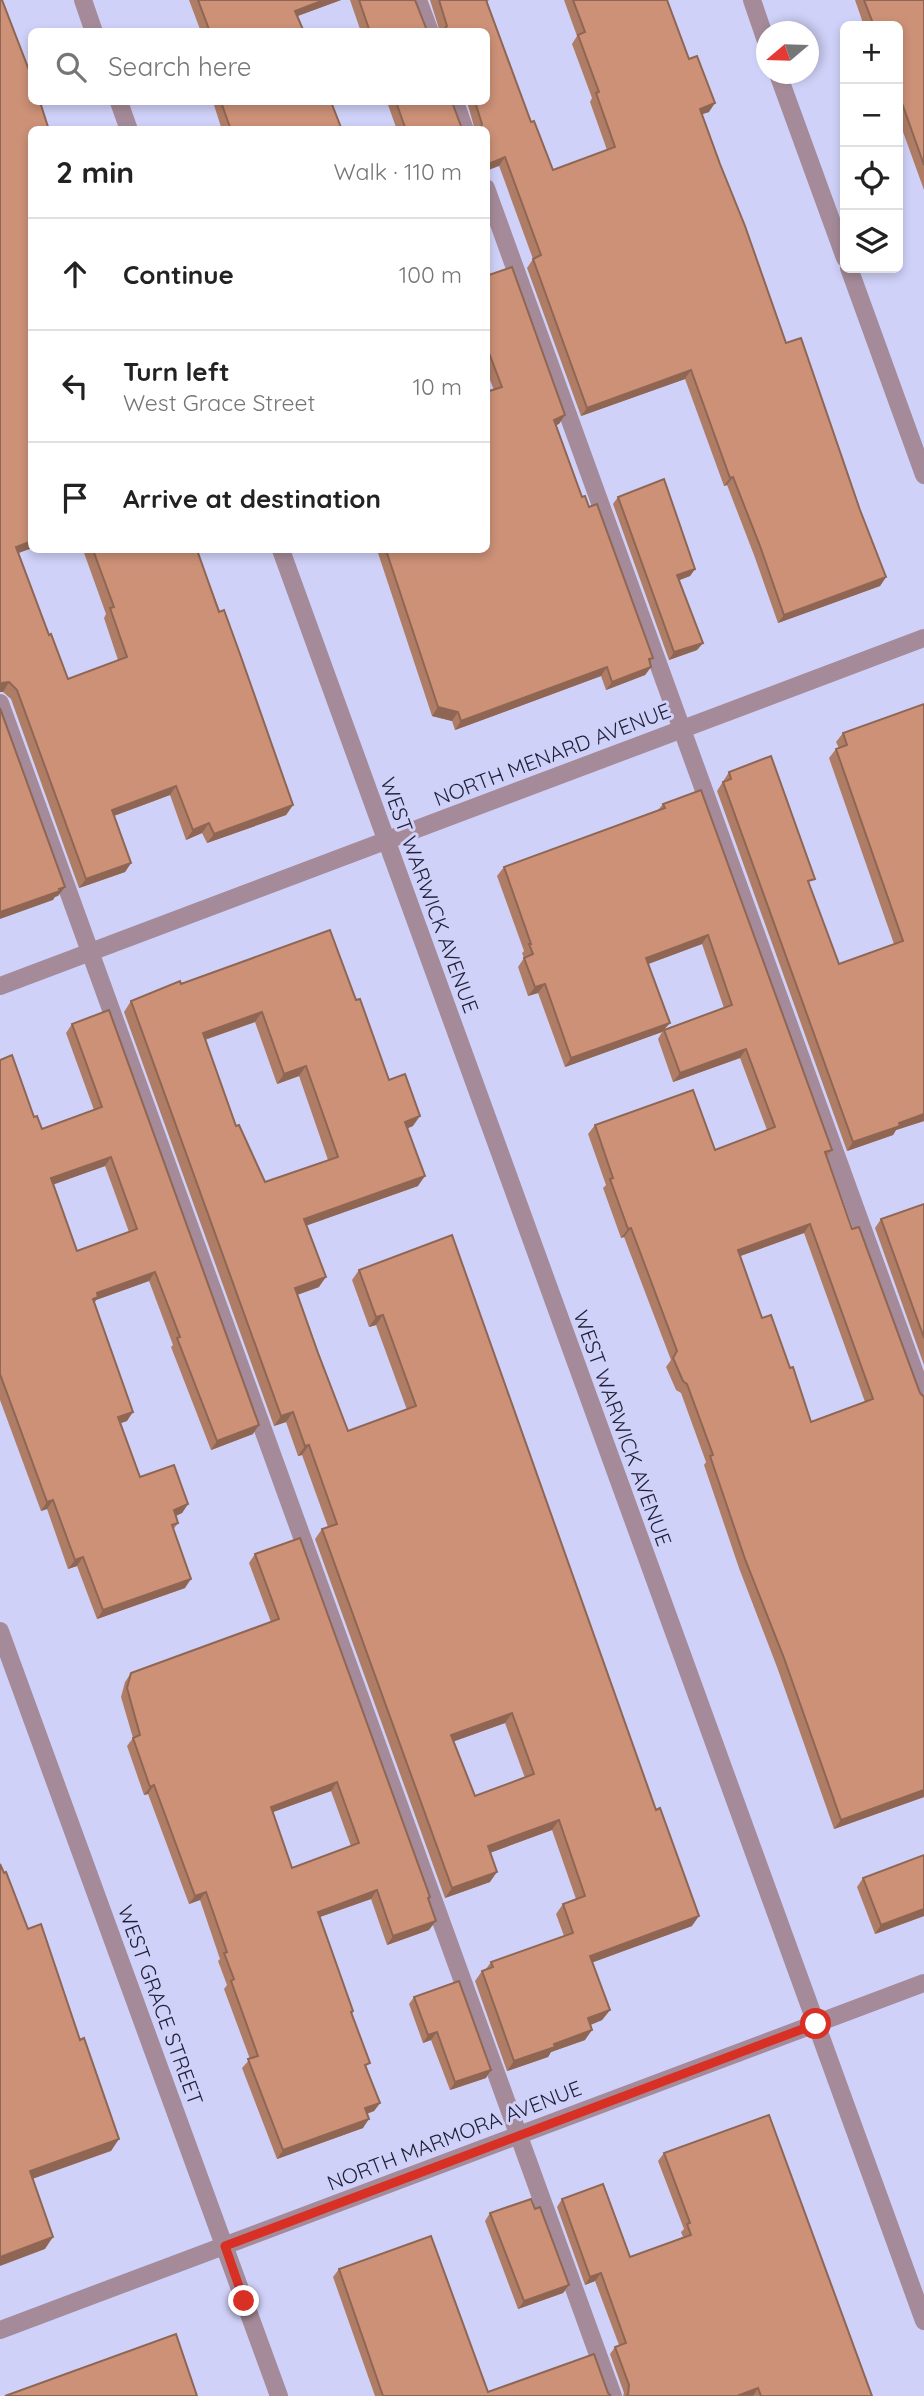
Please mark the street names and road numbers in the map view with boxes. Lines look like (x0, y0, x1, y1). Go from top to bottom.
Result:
street label: NORTH MENARD AVENUE (430, 697, 674, 811)
street label: WEST WARWICK AVENUE (375, 774, 485, 1016)
street label: WEST WARWICK AVENUE (568, 1307, 678, 1549)
street label: WEST GRACE STREET (113, 1901, 209, 2109)
street label: NORTH MARMORA AVENUE (323, 2074, 585, 2196)

